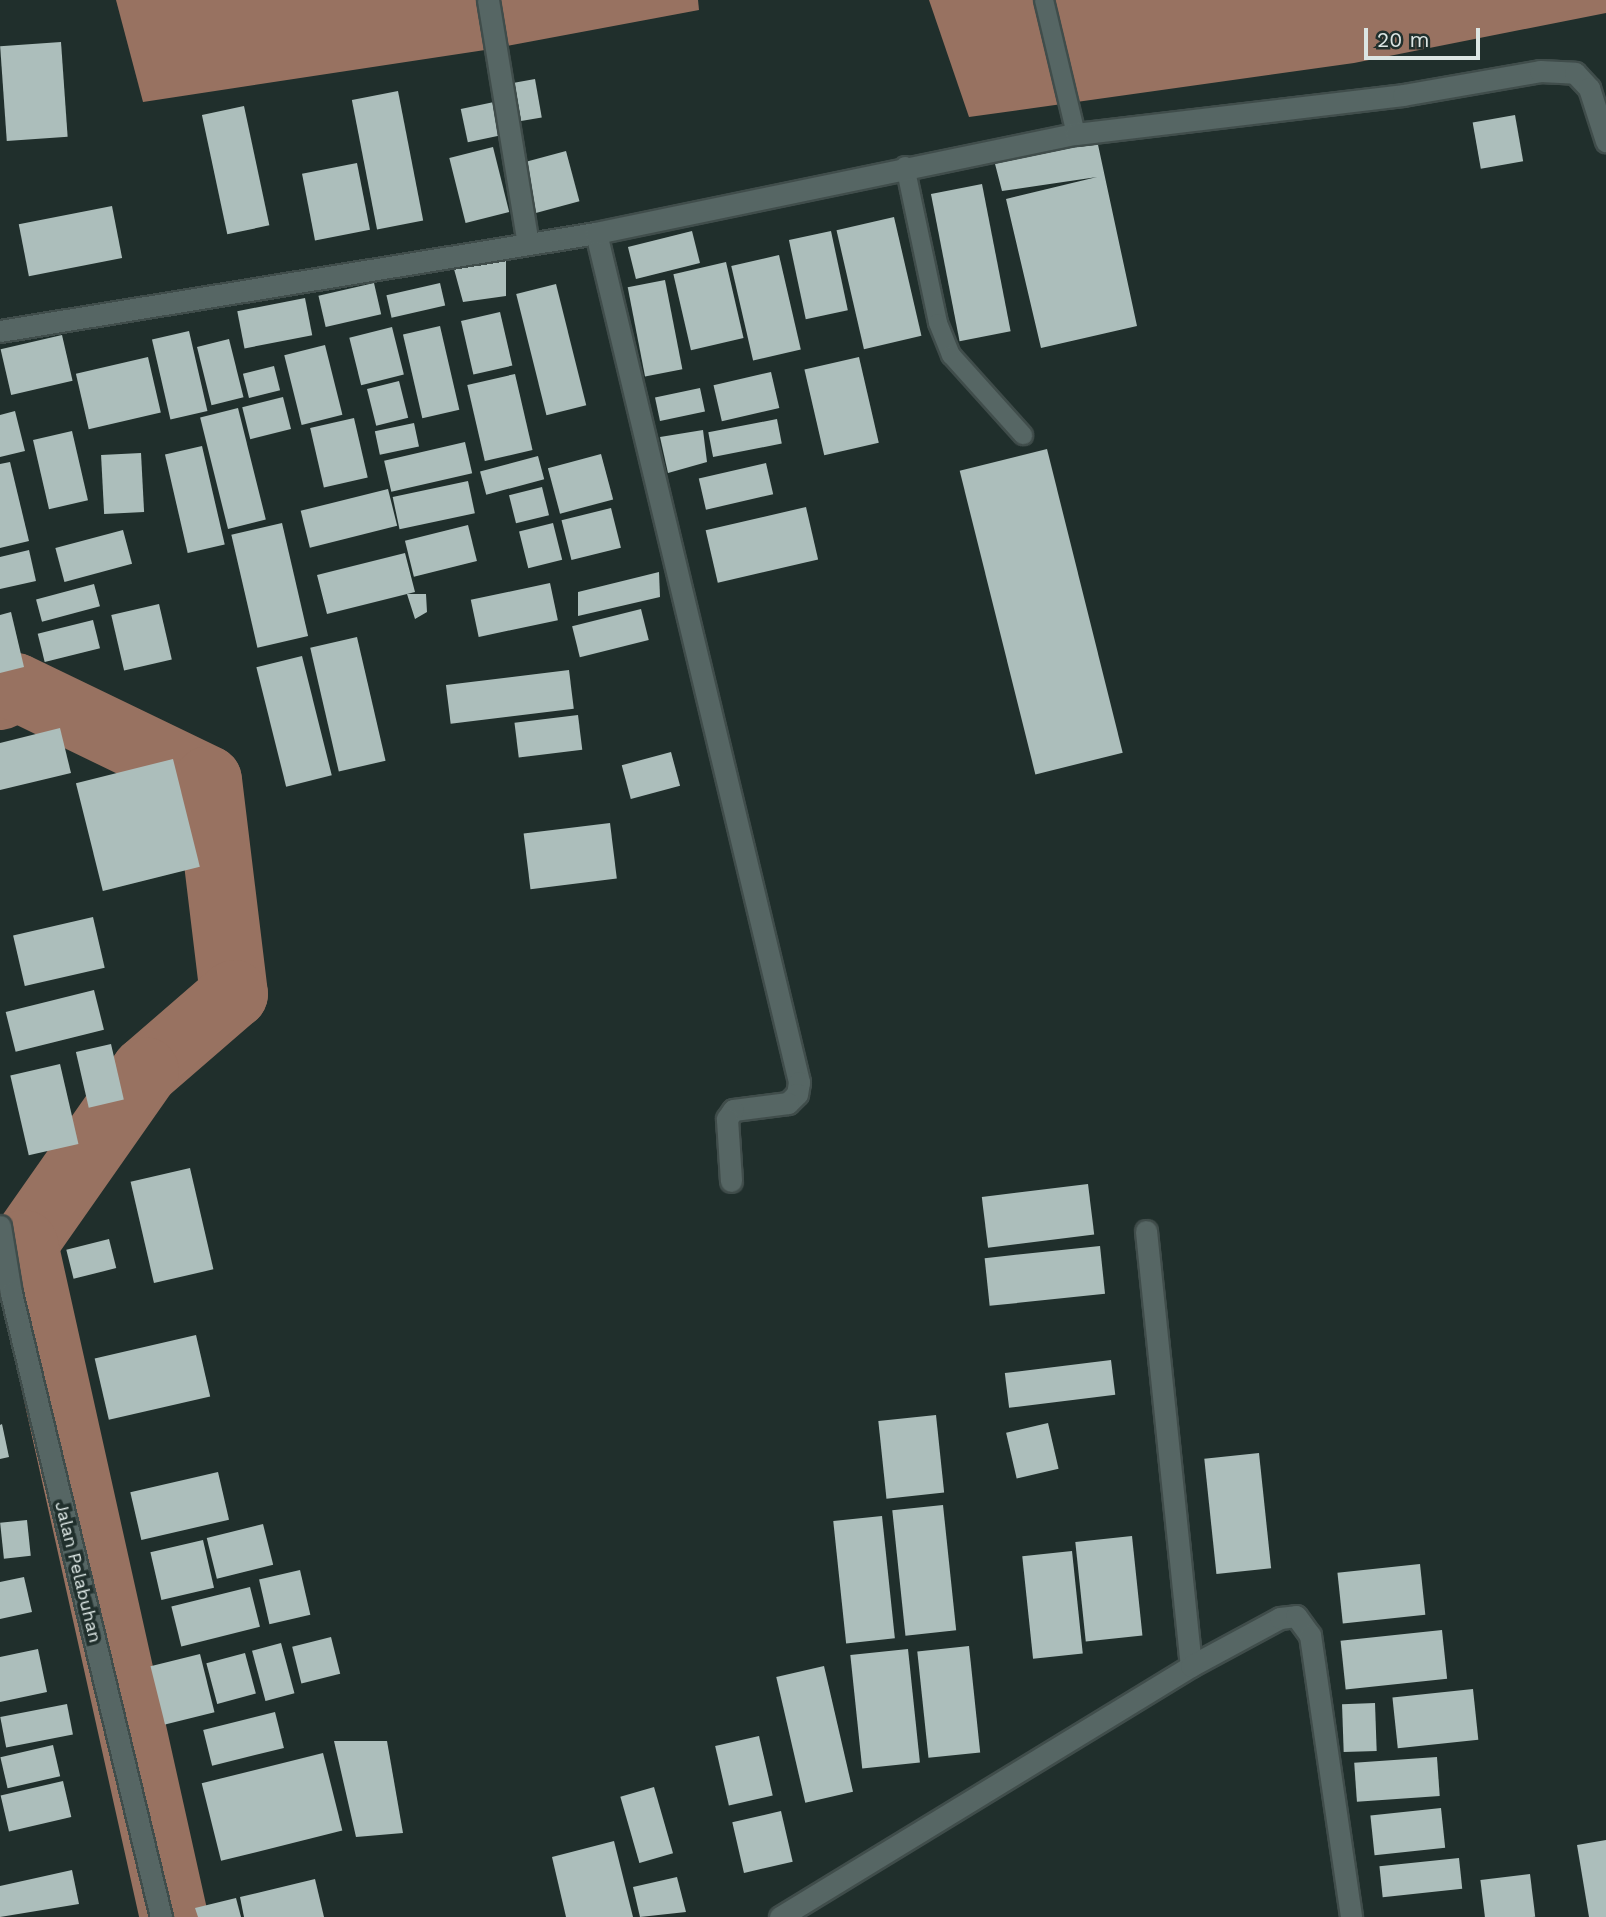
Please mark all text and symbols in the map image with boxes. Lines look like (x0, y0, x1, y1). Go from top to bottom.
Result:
scale bar (1368, 14, 1484, 58)
text: 20 m (1377, 27, 1429, 52)
street label: Jalan Pelabuhan (50, 1499, 106, 1645)

